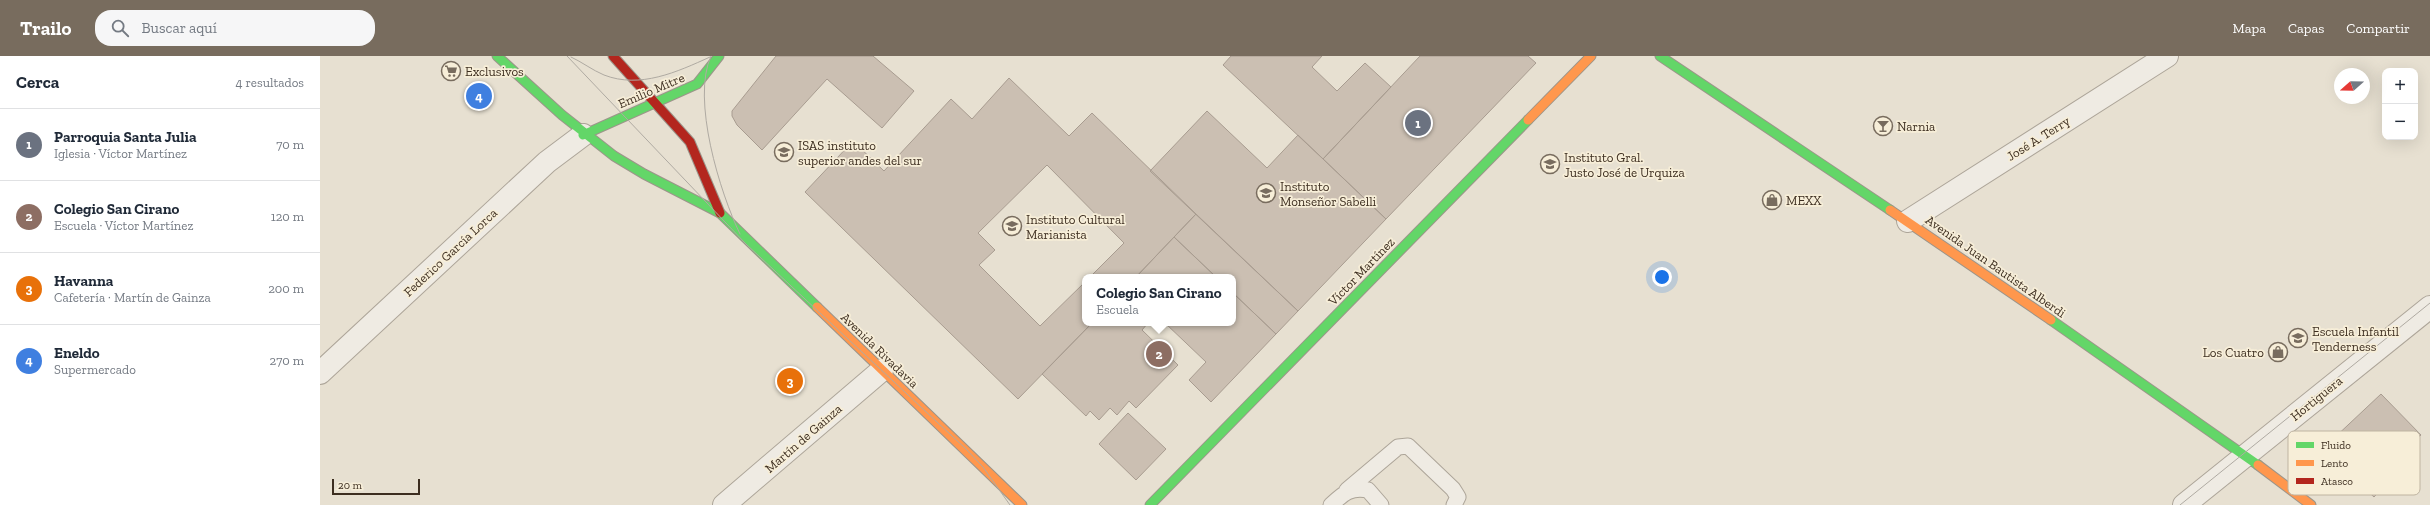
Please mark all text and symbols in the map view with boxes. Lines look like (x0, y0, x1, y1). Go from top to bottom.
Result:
search box (95, 10, 375, 46)
text: Trailo (20, 17, 71, 40)
icon: search (109, 17, 131, 39)
text: Buscar aquí (141, 19, 217, 37)
text: Mapa (2233, 20, 2266, 37)
text: Capas (2288, 20, 2324, 37)
text: Compartir (2346, 20, 2410, 37)
supermarket icon: Exclusivos (440, 60, 462, 82)
place label: Exclusivos (465, 64, 524, 79)
north arrow (2334, 68, 2370, 104)
map controls (2382, 68, 2418, 140)
button: + (2382, 68, 2418, 104)
street label: Emilio Mitre (616, 70, 687, 111)
text: Cerca (16, 72, 59, 92)
text: 4 resultados (235, 75, 304, 90)
pin: 4 (466, 81, 492, 111)
button: − (2382, 104, 2418, 140)
pin: 1 (1405, 108, 1431, 138)
street label: José A. Terry (2004, 113, 2073, 164)
bar icon: Narnia (1872, 115, 1894, 137)
place label: Narnia (1897, 119, 1936, 134)
text: Parroquia Santa Julia (54, 128, 197, 146)
text: 1 (26, 137, 32, 152)
text: 70 m (276, 137, 304, 152)
place label: ISAS instituto superior andes del sur (798, 138, 922, 168)
school or university icon: ISAS instituto superior andes del sur (773, 141, 795, 163)
text: Iglesia · Víctor Martínez (54, 146, 187, 161)
place label: Instituto Gral. Justo José de Urquiza (1564, 150, 1685, 180)
school or university icon: Instituto Gral. Justo José de Urquiza (1539, 153, 1561, 175)
place label: Instituto Monseñor Sabelli (1280, 179, 1377, 209)
school or university icon: Instituto Monseñor Sabelli (1255, 182, 1277, 204)
shop icon: MEXX (1761, 189, 1783, 211)
place label: MEXX (1786, 193, 1822, 208)
text: Colegio San Cirano (54, 200, 179, 218)
street label: Federico García Lorca (401, 205, 501, 300)
text: 2 (26, 209, 32, 224)
text: 120 m (271, 209, 304, 224)
place label: Instituto Cultural Marianista (1026, 212, 1125, 242)
street label: Avenida Juan Bautista Alberdi (1923, 212, 2069, 321)
school or university icon: Instituto Cultural Marianista (1001, 215, 1023, 237)
text: Escuela · Víctor Martínez (54, 218, 193, 233)
street label: Víctor Martínez (1324, 234, 1398, 309)
your location (1652, 267, 1672, 287)
text: Havanna (54, 272, 113, 290)
popup (1082, 274, 1236, 326)
text: 3 (26, 281, 32, 296)
text: 200 m (268, 281, 304, 296)
text: Colegio San Cirano (1096, 284, 1222, 302)
text: Cafetería · Martín de Gainza (54, 290, 211, 305)
text: Escuela (1096, 302, 1139, 317)
street label: Avenida Rivadavia (838, 310, 922, 392)
place label: Escuela Infantil Tenderness (2312, 324, 2399, 354)
school or university icon: Escuela Infantil Tenderness (2287, 327, 2309, 349)
pin: 2 (1146, 339, 1172, 369)
shop icon: Los Cuatro (2267, 341, 2289, 363)
text: Eneldo (54, 344, 100, 362)
place label: Los Cuatro (2203, 345, 2264, 360)
text: 4 (25, 353, 33, 368)
text: 270 m (270, 353, 304, 368)
text: Supermercado (54, 362, 136, 377)
pin: 3 (777, 366, 803, 396)
street label: Hortiguera (2287, 372, 2346, 424)
street label: Martín de Gainza (762, 400, 845, 476)
legend (2288, 431, 2420, 495)
text: Fluido (2321, 439, 2351, 452)
text: Lento (2321, 457, 2349, 470)
text: Atasco (2321, 475, 2353, 488)
scale bar (332, 477, 420, 496)
text: 20 m (338, 479, 362, 492)

